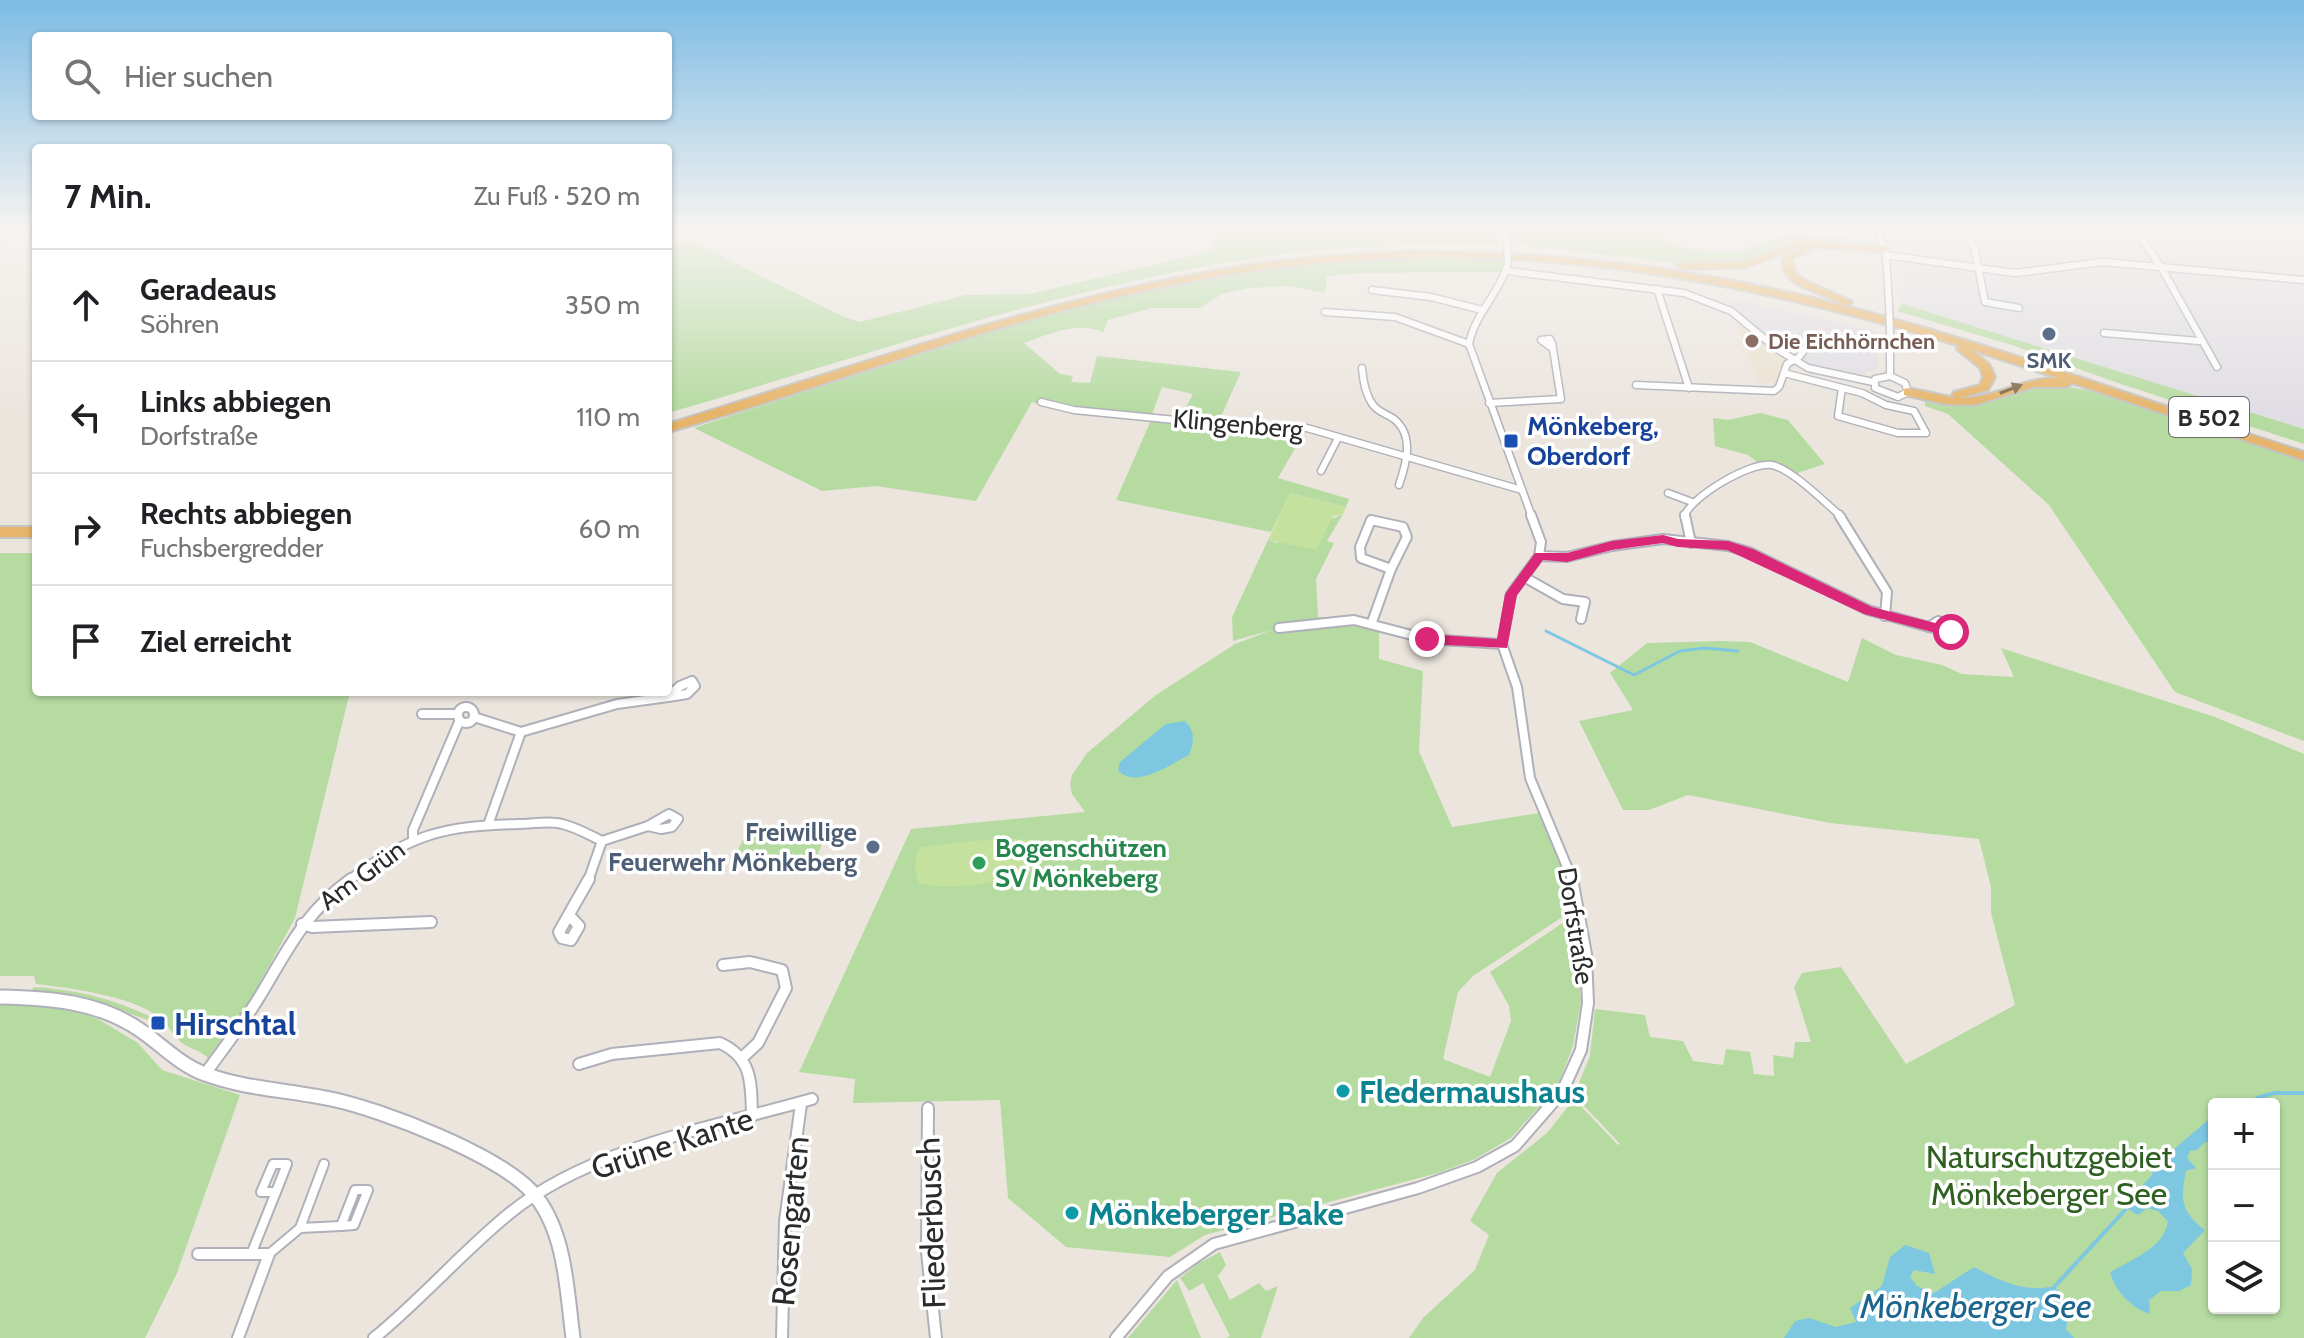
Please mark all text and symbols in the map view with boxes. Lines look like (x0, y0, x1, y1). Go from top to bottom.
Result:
search box (32, 32, 672, 120)
icon: search (60, 54, 104, 98)
text: Hier suchen (124, 58, 273, 95)
text: 7 Min. (64, 175, 151, 217)
text: Zu Fuß · 520 m (473, 180, 640, 212)
text: Geradeaus (140, 271, 277, 308)
icon: ahead (64, 283, 108, 327)
text: 350 m (565, 289, 640, 321)
text: Söhren (140, 308, 219, 340)
marker: SMK (2040, 325, 2058, 343)
place label: Die Eichhörnchen (1768, 328, 1935, 355)
marker: Die Eichhörnchen (1743, 332, 1761, 350)
place label: SMK (2027, 347, 2072, 374)
one-way arrow (1999, 382, 2023, 395)
text: Links abbiegen (140, 383, 332, 420)
icon: left (64, 395, 108, 439)
road number: B 502 (2169, 397, 2249, 437)
text: 110 m (576, 401, 640, 433)
street label: Klingenberg (1172, 402, 1305, 446)
place label: Mönkeberg, Oberdorf (1527, 410, 1659, 472)
text: Dorfstraße (140, 420, 258, 452)
marker: Mönkeberg, Oberdorf (1502, 432, 1520, 450)
text: Rechts abbiegen (140, 495, 352, 532)
icon: right (64, 507, 108, 551)
text: 60 m (578, 513, 640, 545)
text: Fuchsbergredder (140, 532, 323, 564)
route start (1933, 614, 1969, 650)
icon: arrive (64, 619, 108, 663)
route end (1409, 621, 1445, 657)
text: Ziel erreicht (140, 623, 291, 660)
place label: Freiwillige Feuerwehr Mönkeberg (608, 816, 857, 878)
place label: Bogenschützen SV Mönkeberg (995, 832, 1167, 894)
street label: Am Grün (313, 833, 411, 917)
marker: Freiwillige Feuerwehr Mönkeberg (864, 838, 882, 856)
marker: Bogenschützen SV Mönkeberg (970, 854, 988, 872)
street label: Dorfstraße (1551, 865, 1601, 987)
place label: Hirschtal (174, 1004, 296, 1043)
marker: Hirschtal (149, 1014, 167, 1032)
place label: Fledermaushaus (1359, 1072, 1585, 1111)
marker: Fledermaushaus (1334, 1082, 1352, 1100)
map controls (2208, 1098, 2280, 1314)
button: + (2208, 1098, 2280, 1170)
street label: Grüne Kante (586, 1099, 758, 1187)
street label: Rosengarten (763, 1135, 817, 1307)
street label: Fliederbusch (909, 1137, 953, 1309)
park label: Naturschutzgebiet Mönkeberger See (1926, 1137, 2172, 1213)
button: − (2208, 1170, 2280, 1242)
place label: Mönkeberger Bake (1088, 1194, 1344, 1233)
marker: Mönkeberger Bake (1063, 1204, 1081, 1222)
button: layers (2208, 1242, 2280, 1314)
water label: Mönkeberger See (1859, 1285, 2092, 1327)

